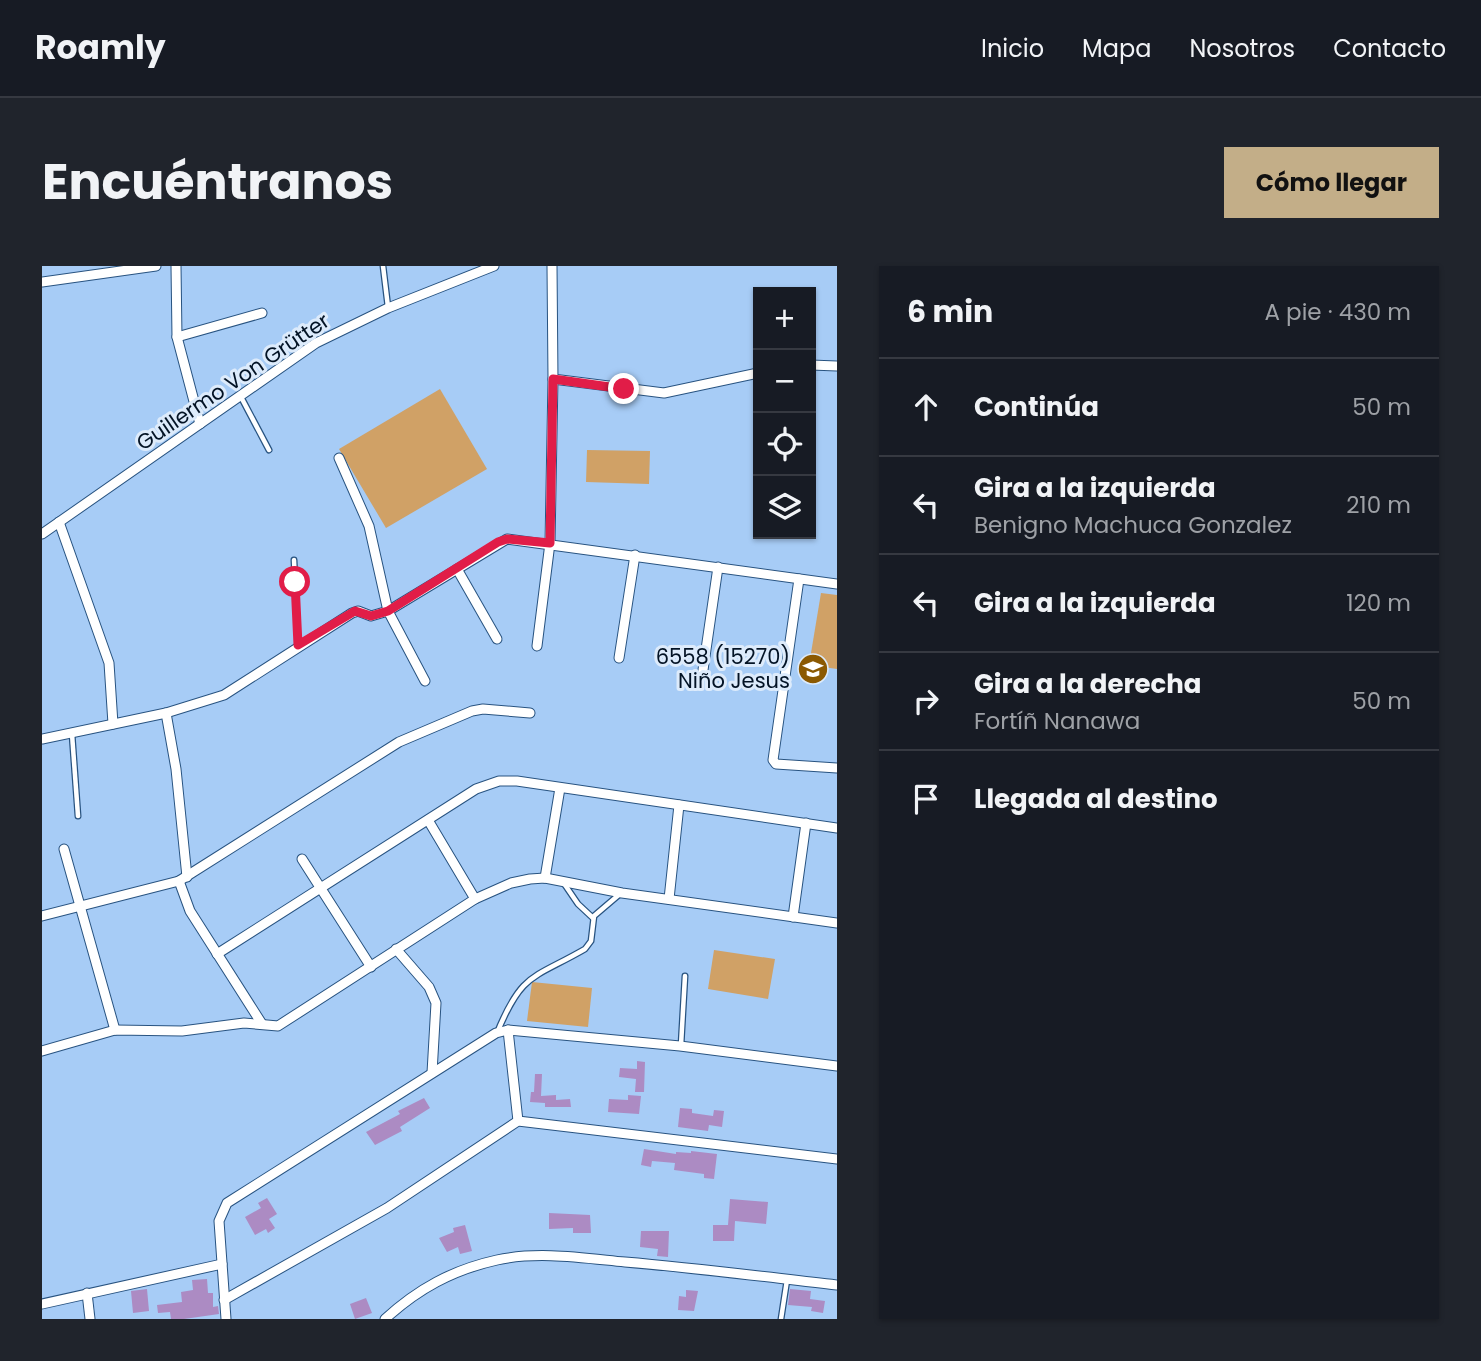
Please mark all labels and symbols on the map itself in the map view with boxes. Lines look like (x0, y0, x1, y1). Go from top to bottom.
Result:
street label: Guillermo Von Grütter (130, 306, 335, 457)
route end (608, 373, 639, 404)
route start (279, 566, 310, 597)
place label: 6558 (15270) Niño Jesus (656, 642, 790, 695)
school or university icon: 6558 (15270) Niño Jesus (796, 652, 830, 686)

